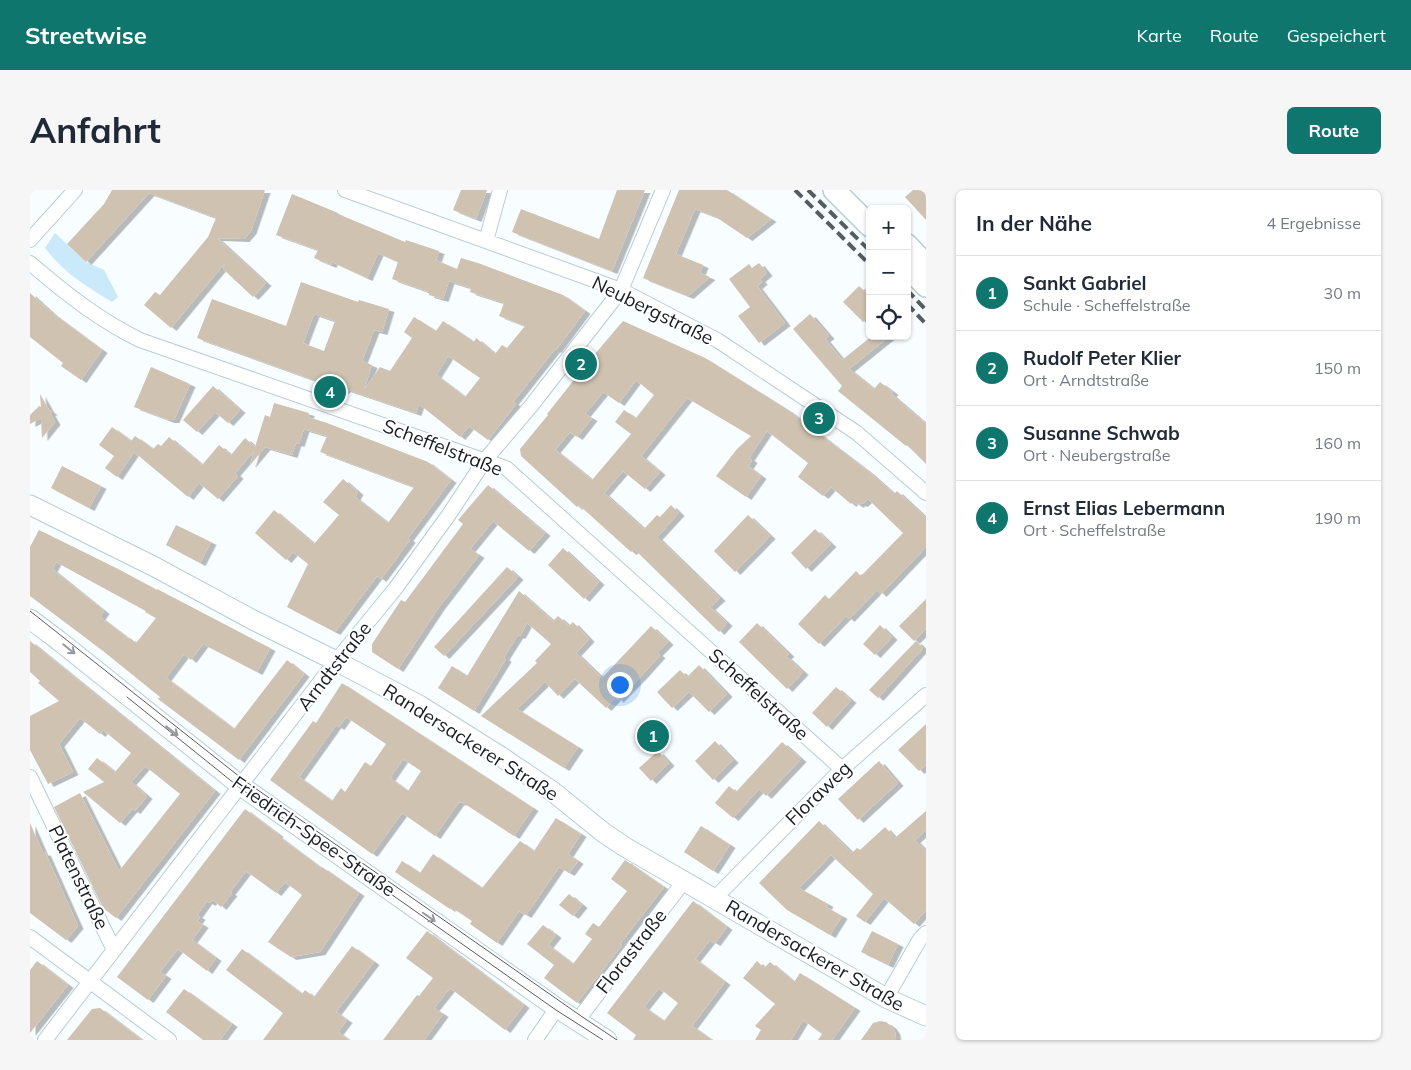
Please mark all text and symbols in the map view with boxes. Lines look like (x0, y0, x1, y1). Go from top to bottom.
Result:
text: Streetwise (25, 20, 147, 50)
text: Karte (1137, 24, 1182, 47)
text: Route (1210, 24, 1259, 47)
text: Gespeichert (1287, 24, 1386, 47)
button: Route (1287, 107, 1381, 154)
text: Anfahrt (30, 108, 161, 152)
map controls (866, 205, 911, 340)
button: + (866, 205, 911, 250)
text: In der Nähe (976, 210, 1092, 236)
text: 4 Ergebnisse (1266, 213, 1361, 233)
button: − (866, 250, 911, 295)
street label: Neubergstraße (588, 270, 718, 350)
text: Sankt Gabriel (1023, 271, 1147, 295)
text: 1 (987, 283, 997, 303)
text: 30 m (1324, 283, 1361, 303)
button: locate (866, 295, 911, 340)
text: Schule · Scheffelstraße (1023, 295, 1191, 315)
pin: 2 (565, 345, 597, 383)
text: Rudolf Peter Klier (1023, 346, 1181, 370)
text: 2 (987, 358, 997, 378)
text: 150 m (1314, 358, 1361, 378)
text: Ort · Arndtstraße (1023, 370, 1149, 390)
pin: 4 (314, 373, 346, 411)
pin: 3 (803, 399, 835, 437)
street label: Scheffelstraße (380, 413, 506, 481)
text: Susanne Schwab (1023, 421, 1180, 445)
text: 3 (987, 433, 997, 453)
text: 160 m (1314, 433, 1361, 453)
text: Ort · Neubergstraße (1023, 445, 1170, 465)
text: Ernst Elias Lebermann (1023, 496, 1225, 520)
text: 4 (987, 508, 997, 528)
text: 190 m (1314, 508, 1361, 528)
text: Ort · Scheffelstraße (1023, 520, 1166, 540)
street label: Arndtstraße (292, 617, 376, 715)
one-way arrow (62, 643, 75, 654)
street label: Scheffelstraße (704, 643, 814, 745)
your location (607, 672, 633, 698)
street label: Randersackerer Straße (379, 678, 563, 806)
pin: 1 (637, 717, 669, 755)
one-way arrow (166, 726, 179, 737)
street label: Floraweg (780, 756, 856, 830)
street label: Friedrich-Spee-Straße (228, 770, 400, 902)
street label: Platenstraße (43, 821, 115, 933)
street label: Randersackerer Straße (721, 894, 909, 1016)
street label: Florastraße (591, 904, 671, 998)
one-way arrow (422, 912, 435, 923)

